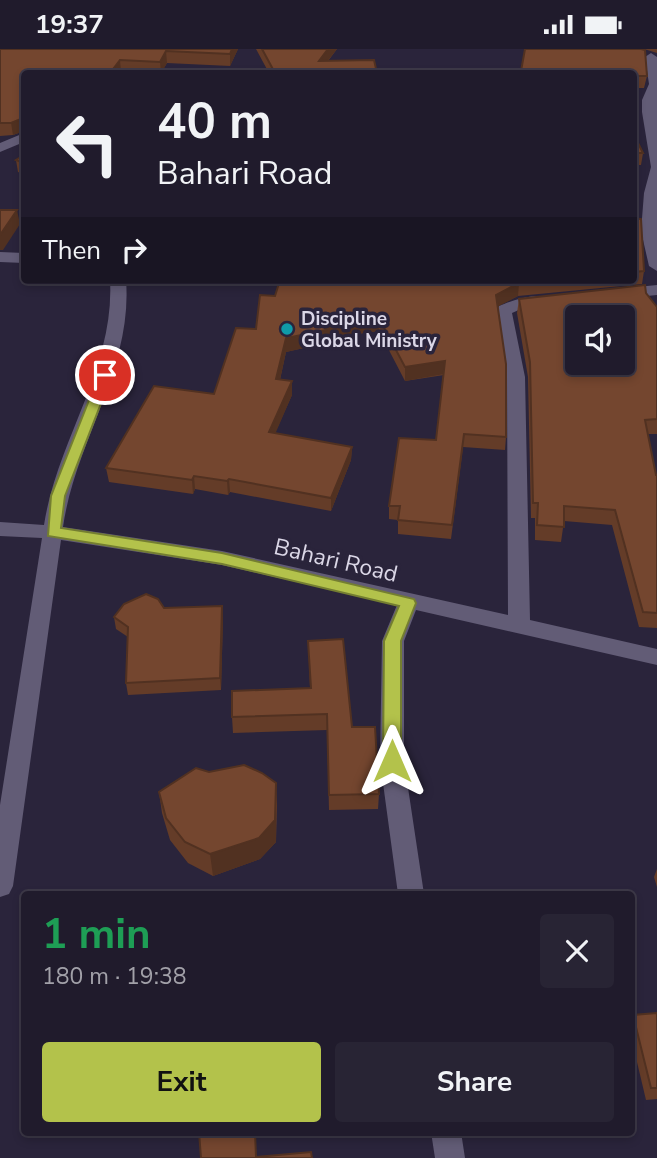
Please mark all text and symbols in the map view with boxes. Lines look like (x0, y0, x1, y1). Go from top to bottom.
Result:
text: 19:37 (35, 7, 104, 42)
text: 40 m (157, 88, 272, 155)
icon: left (42, 98, 133, 189)
text: Bahari Road (157, 152, 332, 195)
icon: right (115, 231, 153, 269)
text: Then (42, 233, 101, 268)
map controls (565, 305, 635, 375)
button: sound (565, 305, 635, 375)
place label: Discipline Global Ministry (301, 306, 438, 354)
marker: Discipline Global Ministry (279, 321, 295, 337)
pin (75, 345, 135, 405)
icon: arrive (86, 356, 124, 394)
street label: Bahari Road (271, 531, 401, 590)
position arrow (355, 724, 429, 798)
text: 1 min (42, 906, 151, 963)
button: close (540, 914, 614, 988)
text: 180 m · 19:38 (42, 961, 187, 992)
button: Exit (42, 1042, 321, 1122)
button: Share (335, 1042, 614, 1122)

